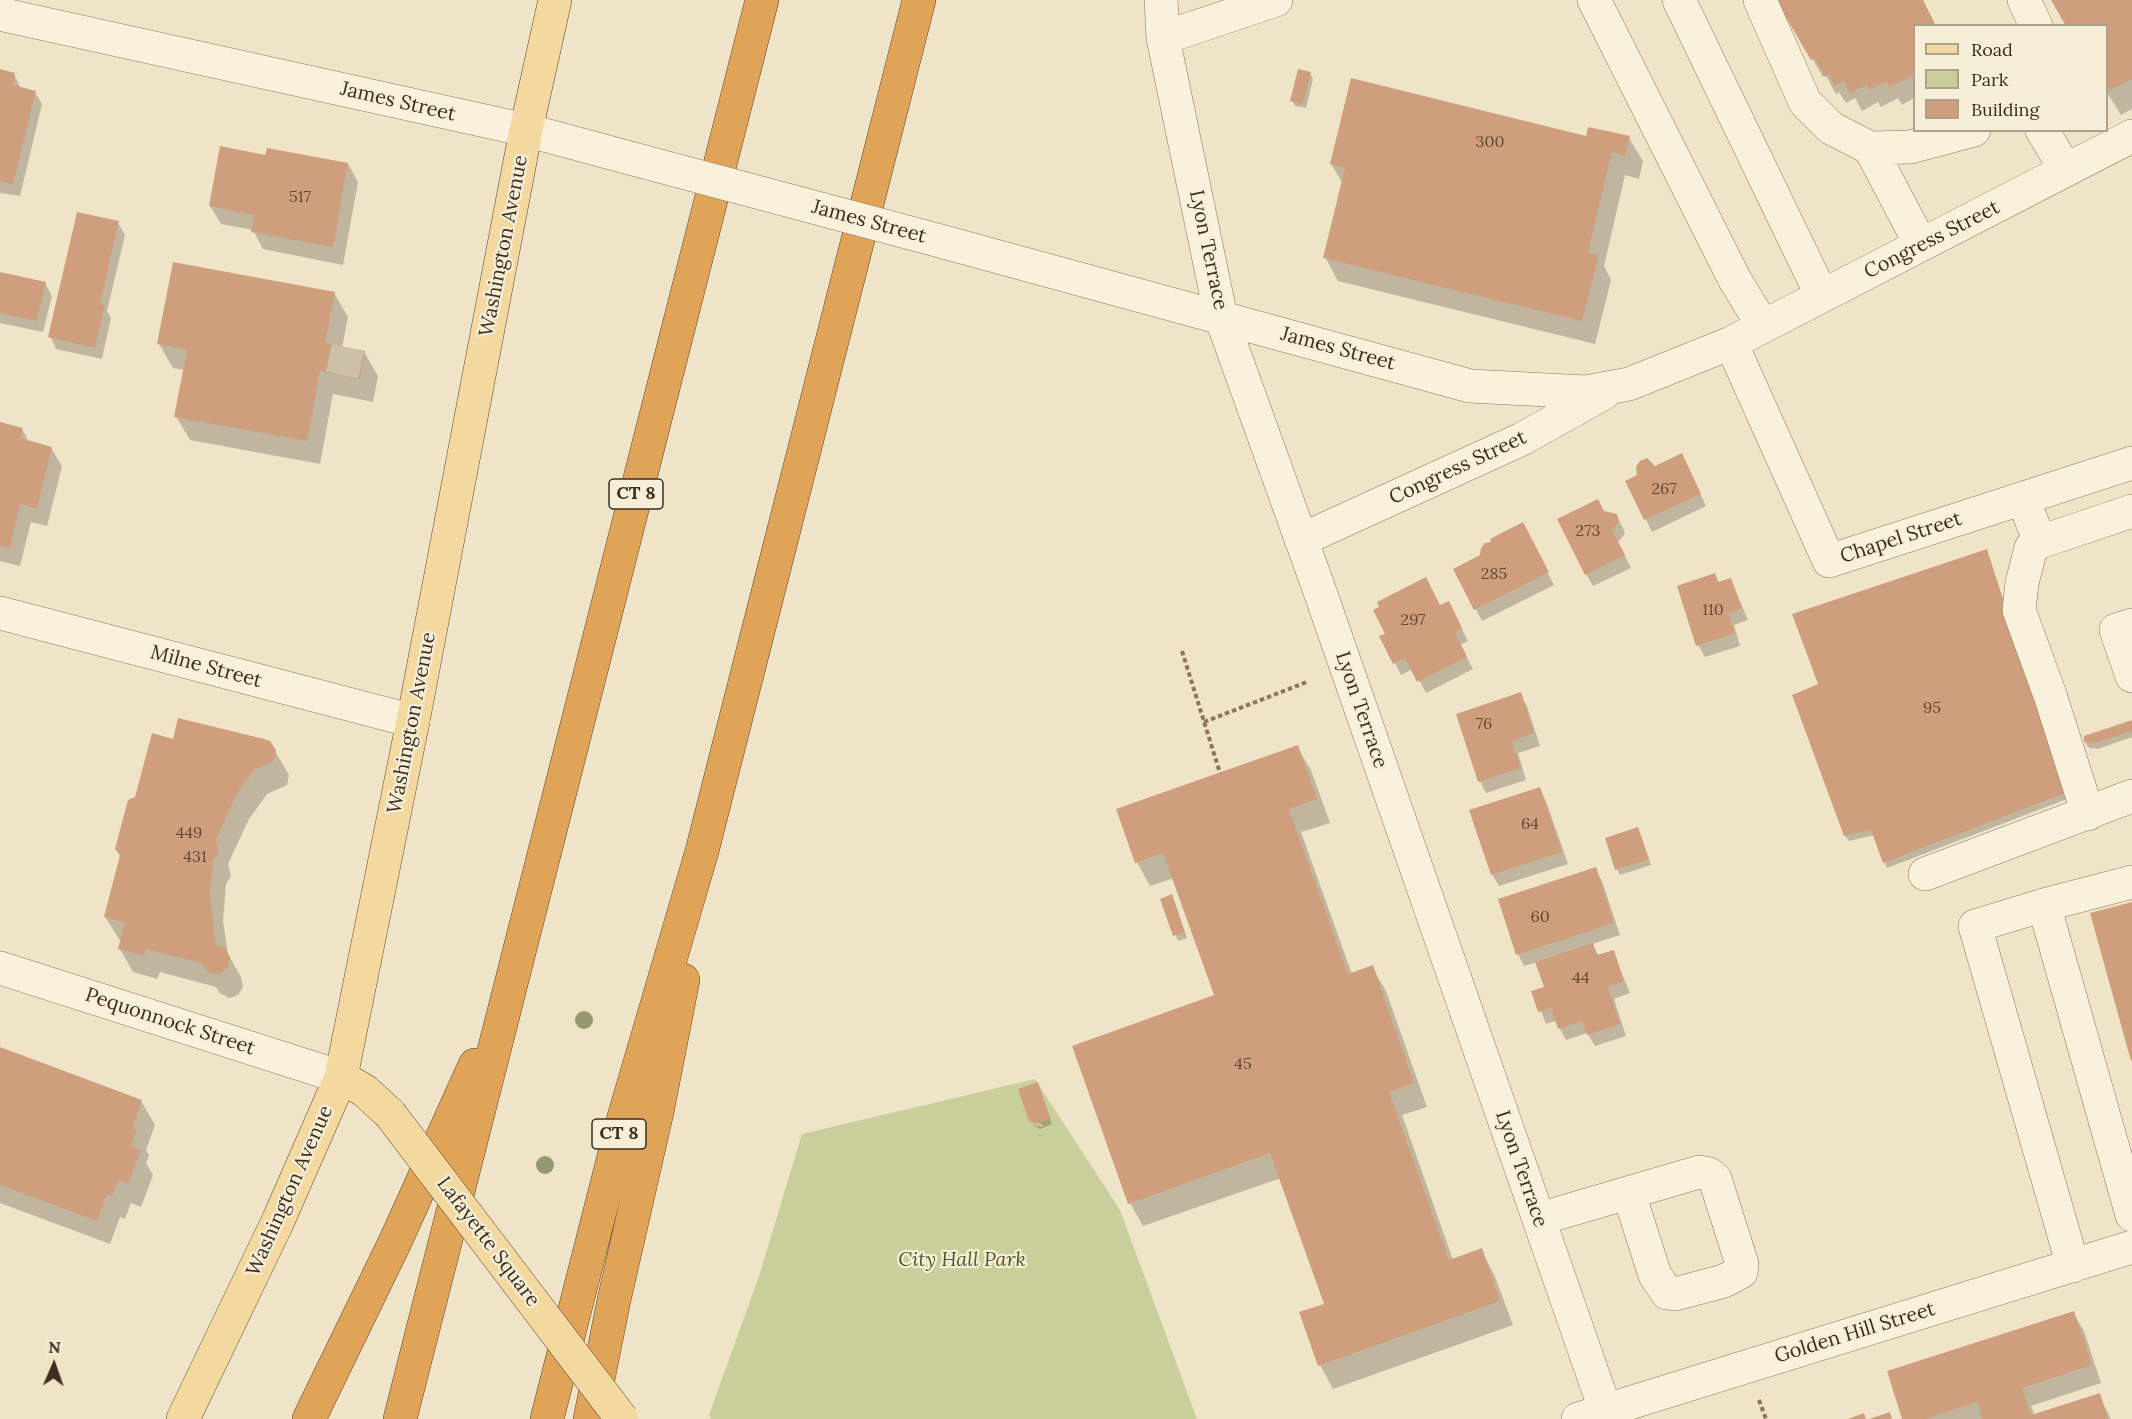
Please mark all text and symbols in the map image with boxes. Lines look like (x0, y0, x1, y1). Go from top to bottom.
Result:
legend (1913, 24, 2108, 132)
text: Road (1971, 38, 2013, 61)
text: Park (1971, 68, 2008, 91)
street label: James Street (338, 77, 458, 127)
text: Building (1971, 98, 2039, 121)
house number: 300 (1476, 132, 1504, 152)
street label: Washington Avenue (475, 153, 533, 339)
house number: 517 (289, 187, 311, 207)
street label: Lyon Terrace (1184, 188, 1232, 312)
street label: James Street (809, 195, 929, 249)
street label: Congress Street (1860, 196, 2004, 284)
street label: James Street (1278, 322, 1398, 376)
street label: Congress Street (1386, 426, 1530, 510)
road number: CT 8 (609, 479, 663, 509)
house number: 267 (1651, 479, 1677, 499)
street label: Chapel Street (1837, 507, 1965, 569)
house number: 273 (1576, 521, 1600, 541)
house number: 285 (1481, 564, 1507, 584)
house number: 110 (1702, 600, 1724, 620)
house number: 297 (1401, 610, 1425, 630)
street label: Washington Avenue (383, 630, 441, 816)
street label: Milne Street (148, 641, 264, 693)
street label: Lyon Terrace (1330, 648, 1392, 772)
house number: 95 (1923, 698, 1941, 718)
house number: 76 (1476, 714, 1492, 734)
house number: 64 (1521, 814, 1539, 834)
house number: 449 (176, 823, 202, 843)
house number: 431 (183, 847, 207, 867)
house number: 60 (1530, 907, 1550, 927)
house number: 44 (1572, 968, 1590, 988)
street label: Pequonnock Street (82, 983, 258, 1061)
house number: 45 (1234, 1054, 1252, 1074)
street label: Washington Avenue (242, 1102, 338, 1280)
street label: Lyon Terrace (1490, 1107, 1552, 1231)
road number: CT 8 (592, 1119, 646, 1149)
street label: Lafayette Square (431, 1172, 545, 1312)
park label: City Hall Park (898, 1248, 1026, 1272)
street label: Golden Hill Street (1772, 1297, 1938, 1369)
north arrow (24, 1335, 84, 1395)
text: N (48, 1337, 61, 1357)

